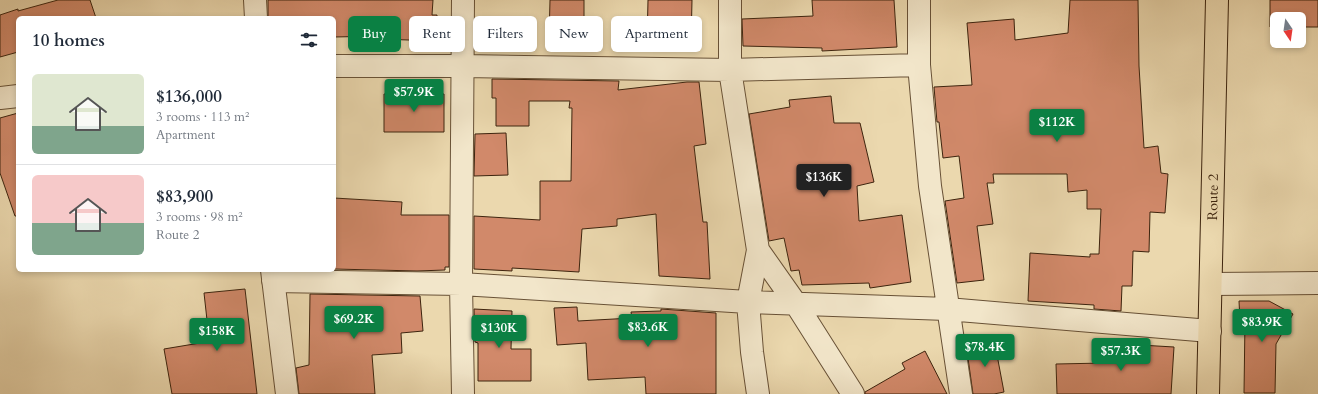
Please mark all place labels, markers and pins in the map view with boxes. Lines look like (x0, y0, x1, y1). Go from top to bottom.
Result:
pin: $57.9K (381, 79, 447, 113)
pin: $112K (1029, 109, 1085, 143)
pin: $136K (796, 164, 852, 198)
pin: $69.2K (321, 306, 387, 340)
pin: $83.9K (1229, 309, 1295, 343)
pin: $83.6K (615, 314, 681, 348)
pin: $130K (471, 315, 527, 349)
pin: $158K (189, 318, 245, 352)
pin: $78.4K (952, 334, 1018, 368)
pin: $57.3K (1088, 338, 1154, 372)

